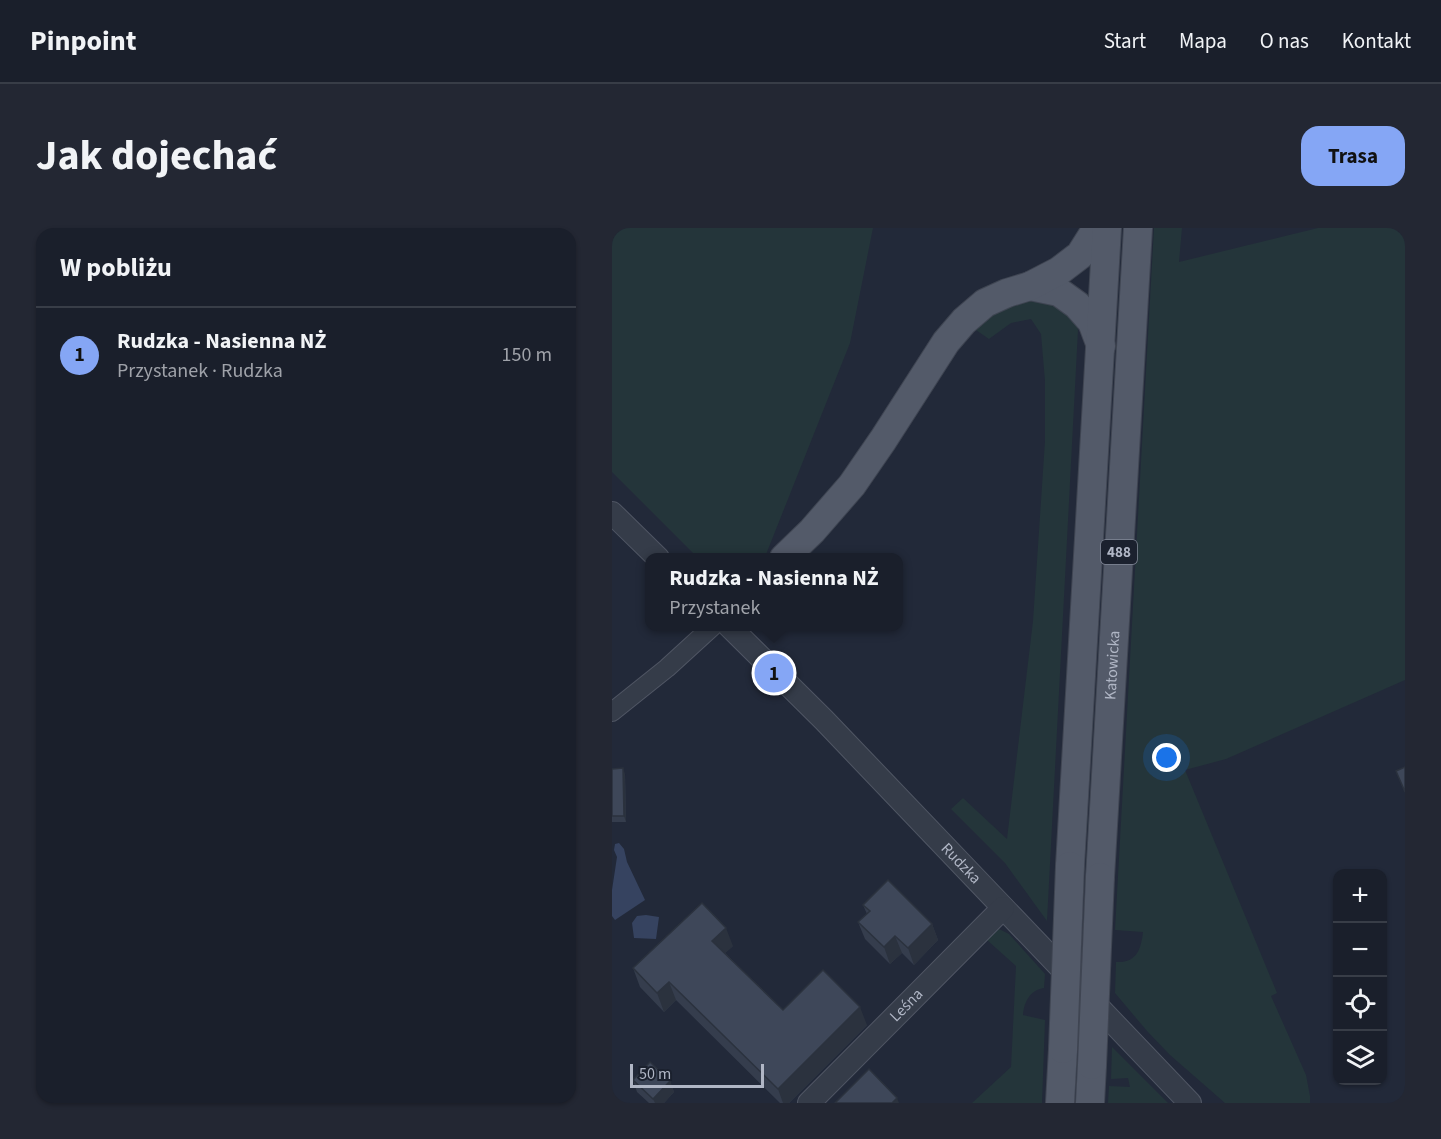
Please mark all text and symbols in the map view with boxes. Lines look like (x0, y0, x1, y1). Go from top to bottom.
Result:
text: Pinpoint (30, 21, 137, 61)
text: Start (1104, 26, 1146, 56)
text: Mapa (1179, 26, 1227, 56)
text: O nas (1260, 26, 1309, 56)
text: Kontakt (1342, 26, 1411, 56)
text: Jak dojechać (36, 126, 277, 186)
button: Trasa (1301, 126, 1405, 186)
text: W pobliżu (60, 249, 172, 286)
text: Rudzka - Nasienna NŻ (117, 325, 326, 357)
text: 1 (74, 341, 85, 369)
text: 150 m (502, 341, 552, 369)
text: Przystanek · Rudzka (117, 357, 283, 385)
road number: 488 (1101, 540, 1137, 564)
popup (645, 553, 903, 631)
text: Rudzka - Nasienna NŻ (669, 562, 879, 594)
text: Przystanek (669, 594, 760, 622)
street label: Katowicka (1099, 630, 1125, 701)
pin: 1 (754, 650, 794, 696)
your location (1152, 743, 1181, 772)
street label: Rudzka (936, 838, 986, 889)
map controls (1333, 869, 1387, 1085)
button: + (1333, 869, 1387, 923)
button: − (1333, 923, 1387, 977)
button: locate (1333, 977, 1387, 1031)
street label: Leśna (885, 984, 928, 1027)
button: layers (1333, 1031, 1387, 1085)
scale bar (630, 1061, 764, 1088)
text: 50 m (639, 1063, 671, 1085)

